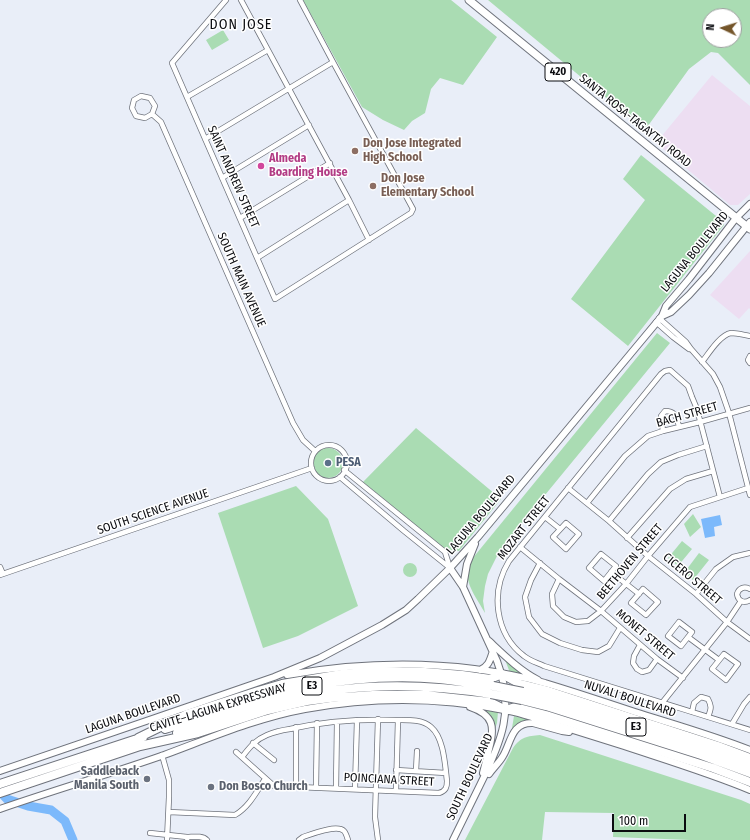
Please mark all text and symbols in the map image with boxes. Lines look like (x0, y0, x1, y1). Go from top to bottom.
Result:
north arrow (702, 8, 742, 48)
district label: DON JOSE (210, 17, 272, 33)
text: N (704, 23, 717, 31)
road number: 420 (545, 63, 571, 81)
street label: SANTA ROSA-TAGAYTAY ROAD (576, 71, 694, 171)
street label: SAINT ANDREW STREET (204, 124, 262, 230)
place label: Don Jose Integrated High School (363, 137, 461, 165)
marker: Don Jose Integrated High School (350, 146, 360, 156)
place label: Almeda Boarding House (269, 152, 348, 180)
marker: Almeda Boarding House (256, 161, 266, 171)
place label: Don Jose Elementary School (381, 172, 474, 200)
marker: Don Jose Elementary School (368, 181, 378, 191)
street label: LAGUNA BOULEVARD (658, 209, 732, 295)
street label: SOUTH MAIN AVENUE (214, 230, 268, 330)
street label: BACH STREET (655, 399, 719, 431)
place label: PESA (336, 456, 361, 470)
marker: PESA (323, 458, 333, 468)
street label: LAGUNA BOULEVARD (443, 472, 519, 558)
street label: SOUTH SCIENCE AVENUE (95, 486, 211, 538)
street label: MOZART STREET (495, 493, 553, 563)
street label: BEETHOVEN STREET (594, 521, 666, 603)
street label: CICERO STREET (660, 550, 724, 608)
street label: MONET STREET (613, 606, 677, 664)
road number: E3 (302, 677, 322, 695)
street label: NUVALI BOULEVARD (582, 677, 678, 721)
street label: CAVITE–LAGUNA EXPRESSWAY (148, 680, 288, 736)
street label: LAGUNA BOULEVARD (84, 691, 182, 737)
road number: E3 (626, 718, 646, 736)
street label: SOUTH BOULEVARD (444, 731, 496, 823)
place label: Saddleback Manila South (74, 765, 139, 793)
street label: POINCIANA STREET (343, 770, 435, 790)
marker: Saddleback Manila South (142, 774, 152, 784)
place label: Don Bosco Church (219, 780, 308, 794)
marker: Don Bosco Church (206, 782, 216, 792)
scale bar (614, 806, 688, 832)
text: 100 m (619, 814, 648, 828)

